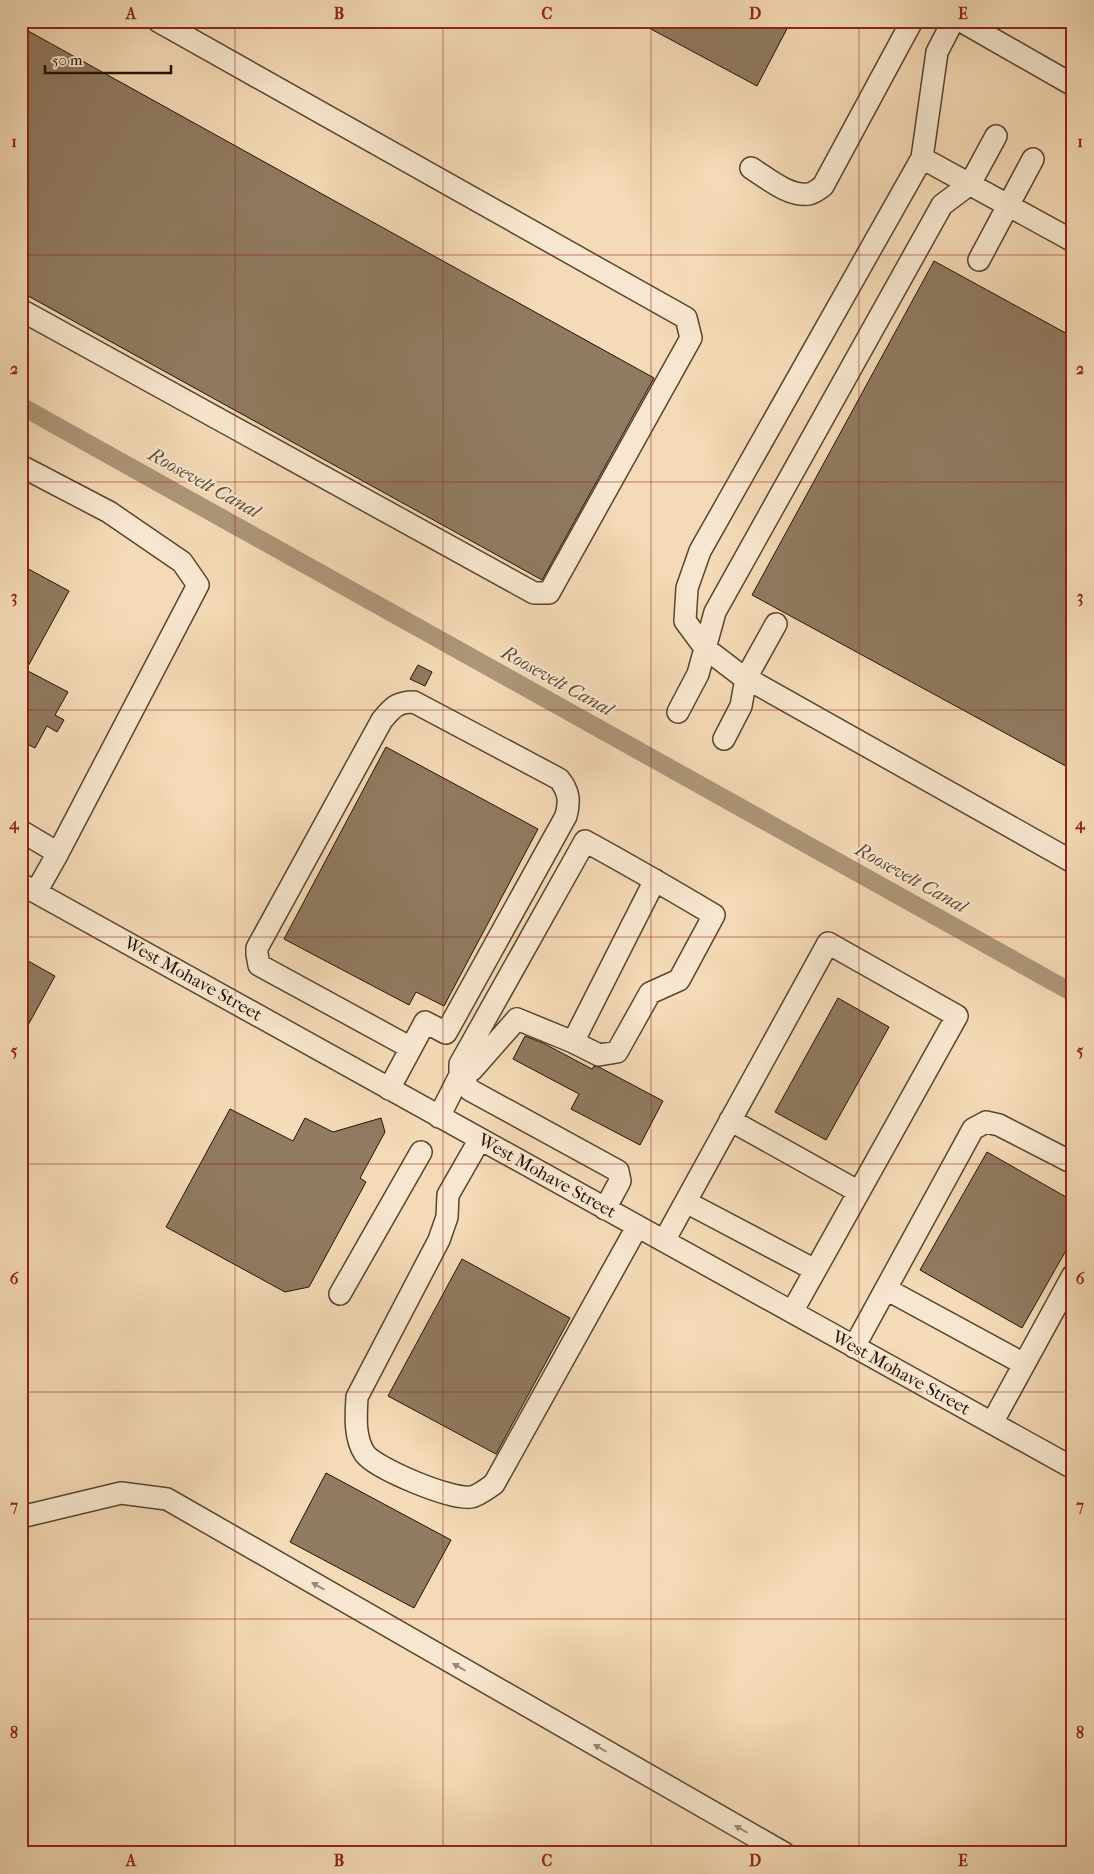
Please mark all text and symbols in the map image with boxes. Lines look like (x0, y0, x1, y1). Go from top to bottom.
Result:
text: A (125, 4, 137, 23)
text: B (334, 4, 344, 23)
text: C (542, 4, 553, 23)
text: D (749, 4, 761, 23)
text: E (958, 4, 968, 23)
scale bar (45, 42, 171, 74)
text: 50 m (52, 51, 83, 69)
text: 1 (11, 132, 17, 151)
text: 1 (1077, 132, 1083, 151)
text: 2 (10, 359, 18, 378)
text: 2 (1076, 359, 1084, 378)
water label: Roosevelt Canal (143, 442, 266, 524)
text: 3 (11, 587, 17, 607)
text: 3 (1077, 587, 1083, 607)
water label: Roosevelt Canal (496, 640, 619, 722)
text: 4 (8, 814, 20, 834)
text: 4 (1074, 814, 1086, 834)
water label: Roosevelt Canal (850, 837, 973, 919)
street label: West Mohave Street (119, 932, 266, 1026)
text: 5 (11, 1041, 18, 1060)
text: 5 (1077, 1041, 1084, 1060)
street label: West Mohave Street (473, 1129, 620, 1223)
text: 6 (10, 1269, 19, 1288)
text: 6 (1076, 1269, 1085, 1288)
street label: West Mohave Street (827, 1326, 974, 1420)
text: 7 (9, 1496, 18, 1515)
text: 7 (1075, 1496, 1084, 1515)
one-way arrow (312, 1582, 325, 1591)
one-way arrow (453, 1663, 466, 1672)
text: 8 (10, 1723, 18, 1742)
text: 8 (1076, 1723, 1084, 1742)
one-way arrow (594, 1744, 607, 1753)
one-way arrow (735, 1824, 748, 1833)
text: A (125, 1851, 137, 1870)
text: B (334, 1851, 344, 1870)
text: C (542, 1851, 553, 1870)
text: D (749, 1851, 761, 1870)
text: E (958, 1851, 968, 1870)

